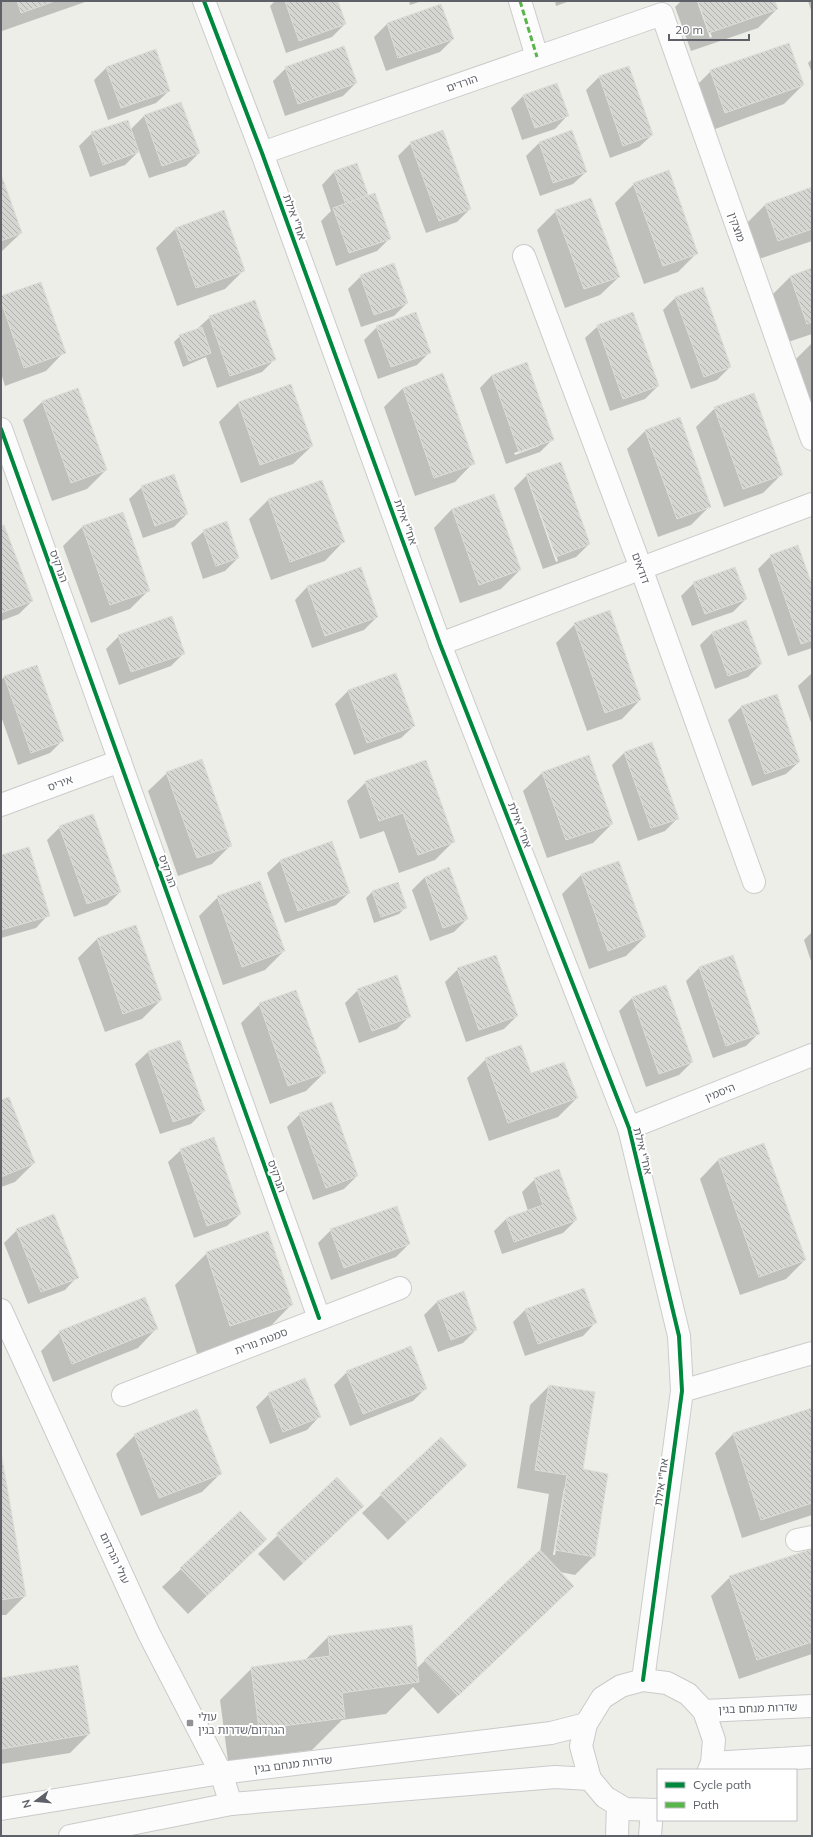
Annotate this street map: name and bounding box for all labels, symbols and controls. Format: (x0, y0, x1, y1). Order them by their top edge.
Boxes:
scale bar (669, 16, 749, 42)
text: 20 m (675, 22, 703, 37)
street label: הורדים (444, 71, 480, 95)
street label: אח"י אילת (280, 192, 310, 242)
street label: מוצקין (725, 210, 749, 244)
street label: אח"י אילת (391, 497, 421, 547)
street label: הנרקיס (47, 548, 71, 584)
street label: דודאים (629, 550, 653, 586)
street label: איריס (46, 772, 75, 794)
street label: אח"י אילת (505, 800, 535, 850)
street label: הנרקיס (156, 853, 180, 889)
street label: היסמין (703, 1080, 737, 1104)
street label: אח"י אילת (630, 1126, 656, 1176)
street label: הנרקיס (265, 1158, 289, 1194)
street label: סמטת נורית (233, 1325, 289, 1357)
street label: אח"י אילת (651, 1457, 671, 1507)
street label: עולי הגרדום (97, 1530, 133, 1586)
street label: שדרות מנחם בגין (718, 1700, 798, 1716)
place label: עולי הגרדום/שדרות בגין (198, 1710, 285, 1737)
marker: עולי הגרדום/שדרות בגין (185, 1718, 195, 1728)
street label: שדרות מנחם בגין (253, 1752, 333, 1776)
legend (657, 1769, 797, 1821)
text: Cycle path (693, 1777, 751, 1792)
north arrow (16, 1781, 56, 1821)
text: Path (693, 1797, 719, 1812)
text: N (19, 1798, 34, 1810)

